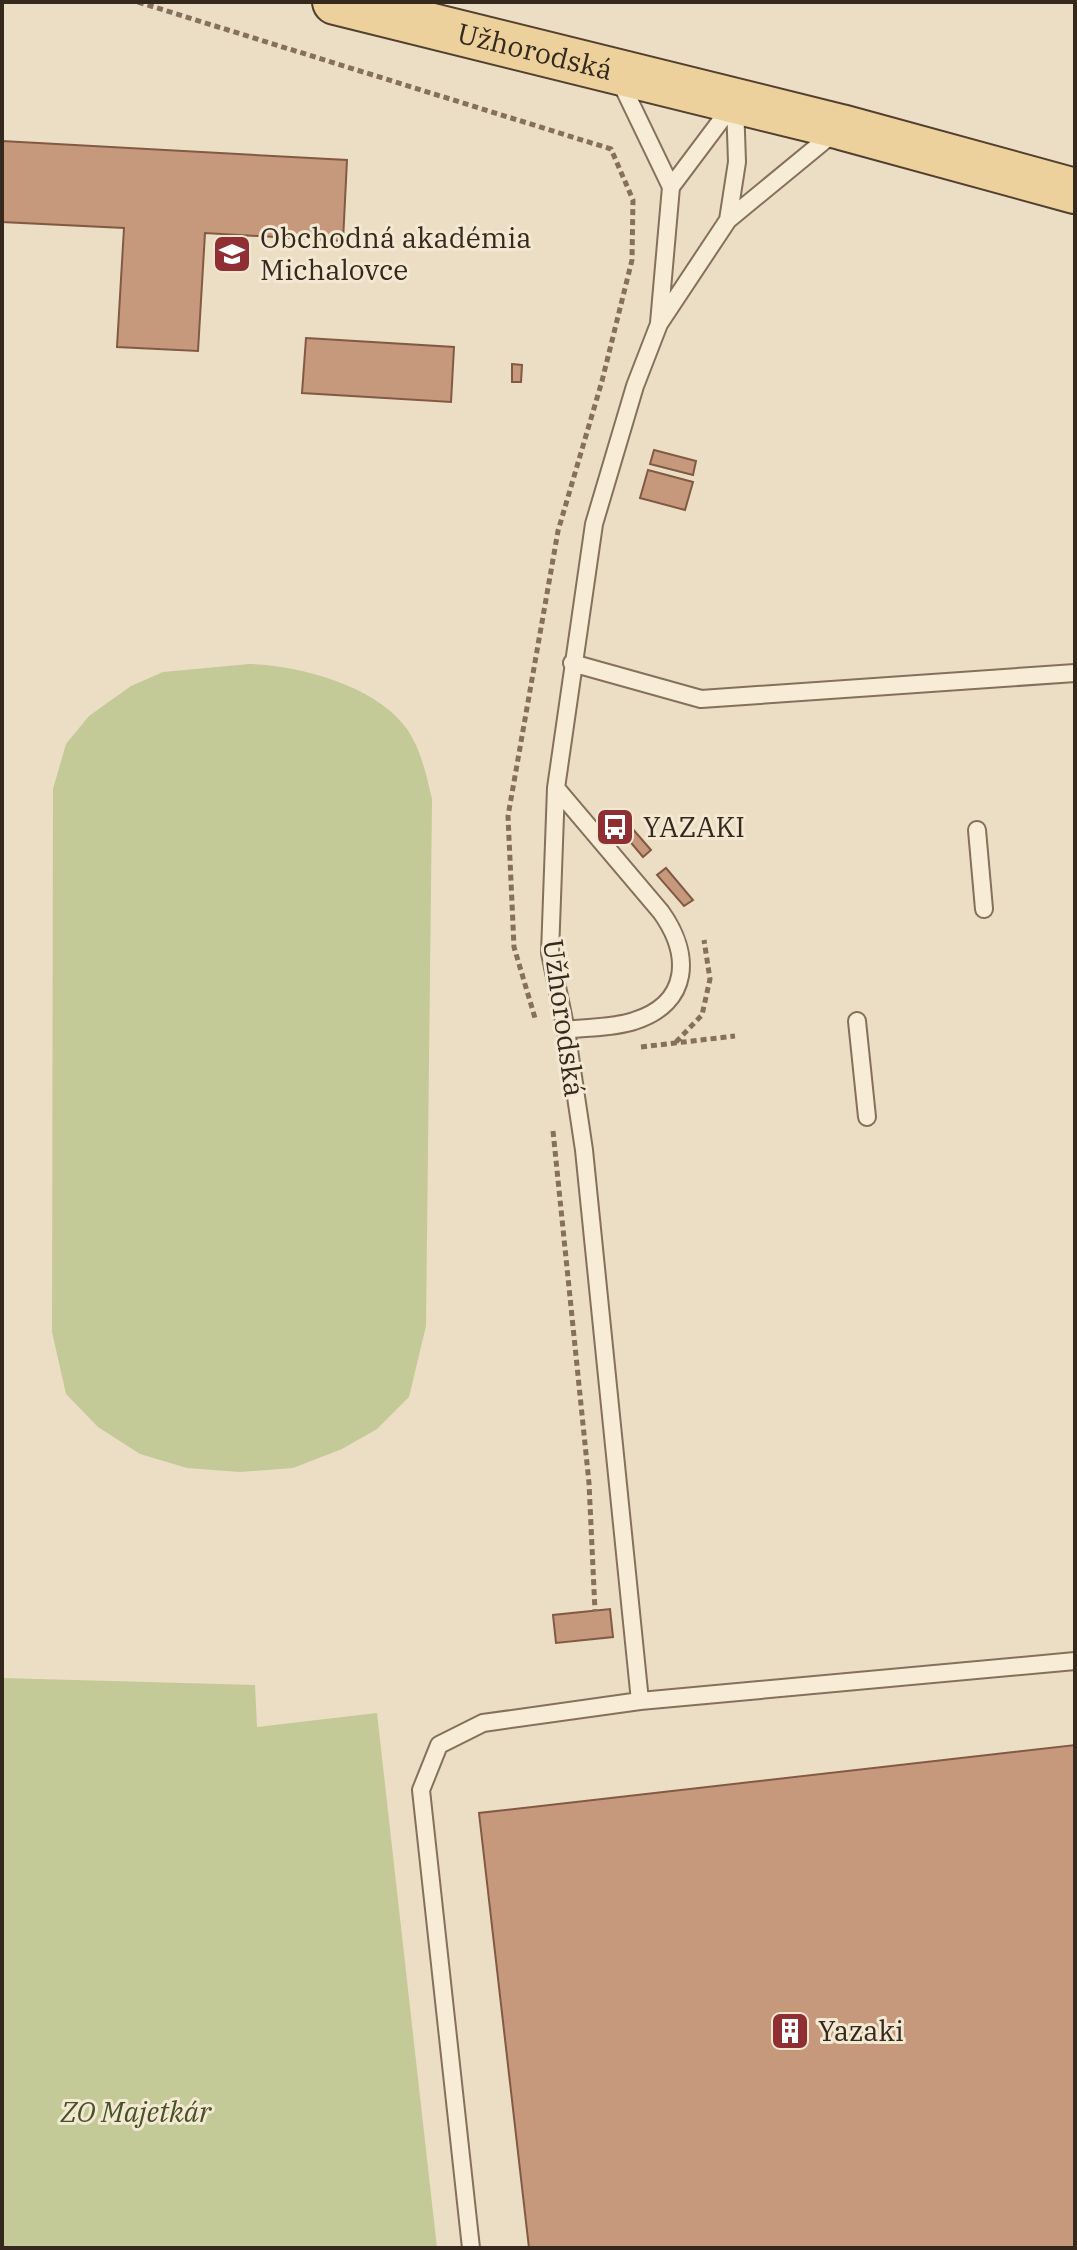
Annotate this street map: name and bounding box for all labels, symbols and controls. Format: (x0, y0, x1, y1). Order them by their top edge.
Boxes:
street label: Užhorodská (454, 14, 617, 88)
place label: Obchodná akadémia Michalovce (260, 219, 532, 288)
school or university icon: Obchodná akadémia Michalovce (211, 233, 253, 275)
bus stop icon: YAZAKI (594, 806, 636, 848)
place label: YAZAKI (643, 808, 745, 845)
street label: Užhorodská (535, 937, 594, 1099)
building icon: Yazaki (769, 2010, 811, 2052)
place label: Yazaki (818, 2012, 904, 2049)
park label: ZO Majetkár (60, 2093, 212, 2130)

